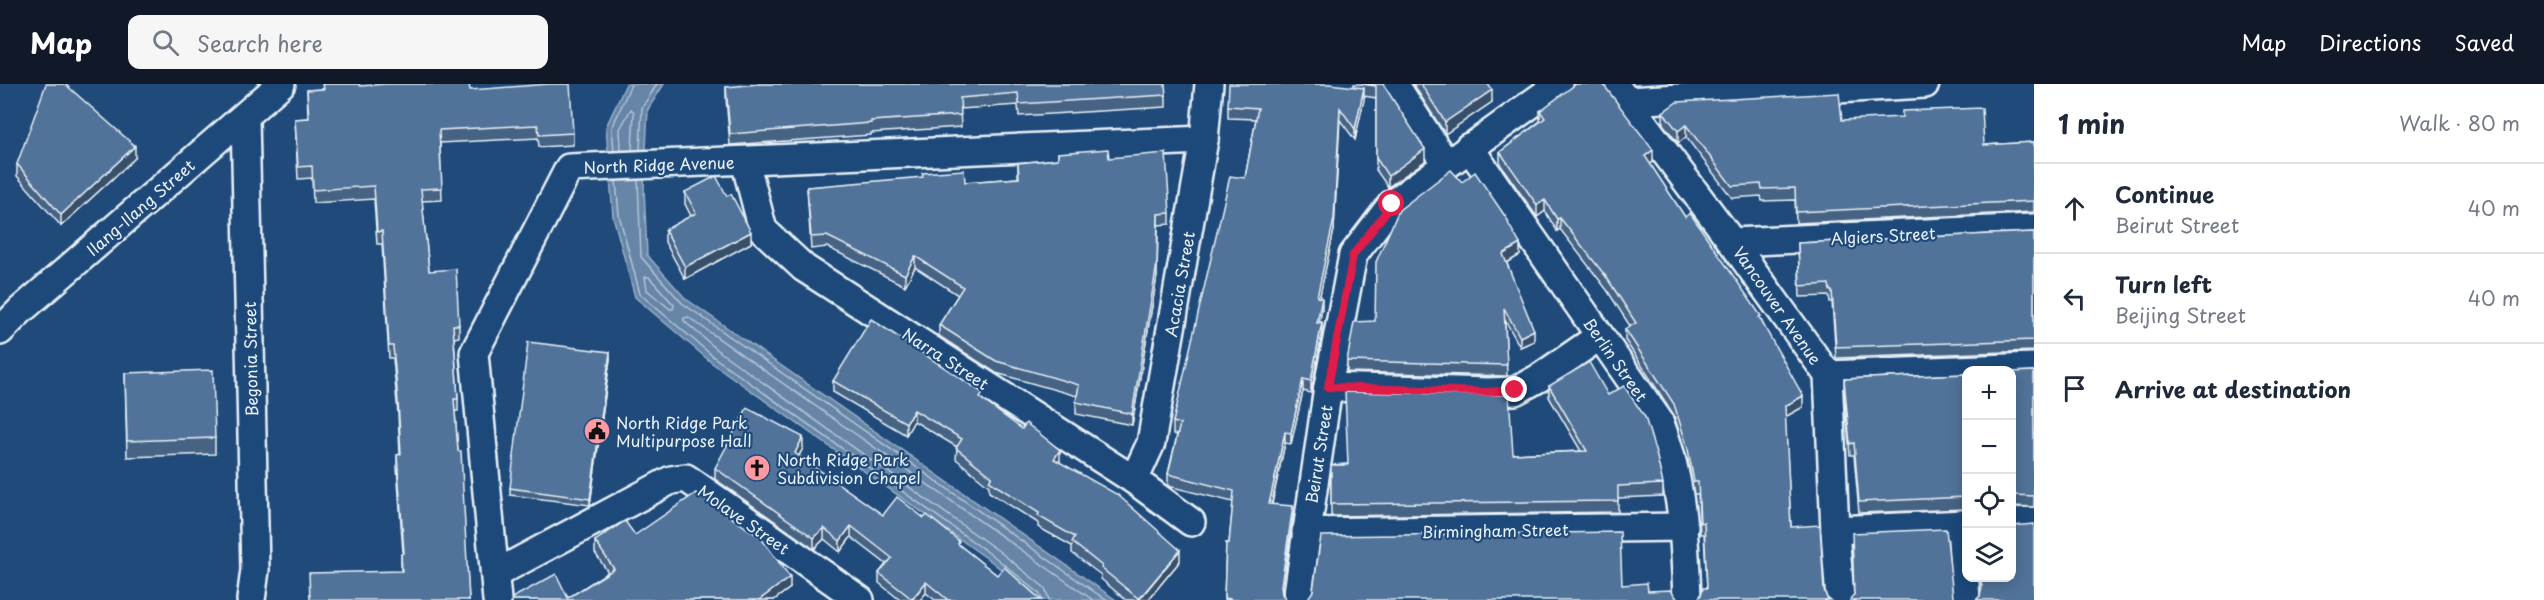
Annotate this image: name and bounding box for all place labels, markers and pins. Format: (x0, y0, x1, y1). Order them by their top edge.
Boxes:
place label: North Ridge Park Multipurpose Hall (616, 410, 752, 452)
public building icon: North Ridge Park Multipurpose Hall (582, 416, 612, 446)
place label: North Ridge Park Subdivision Chapel (777, 447, 921, 489)
church icon: North Ridge Park Subdivision Chapel (742, 453, 772, 483)

